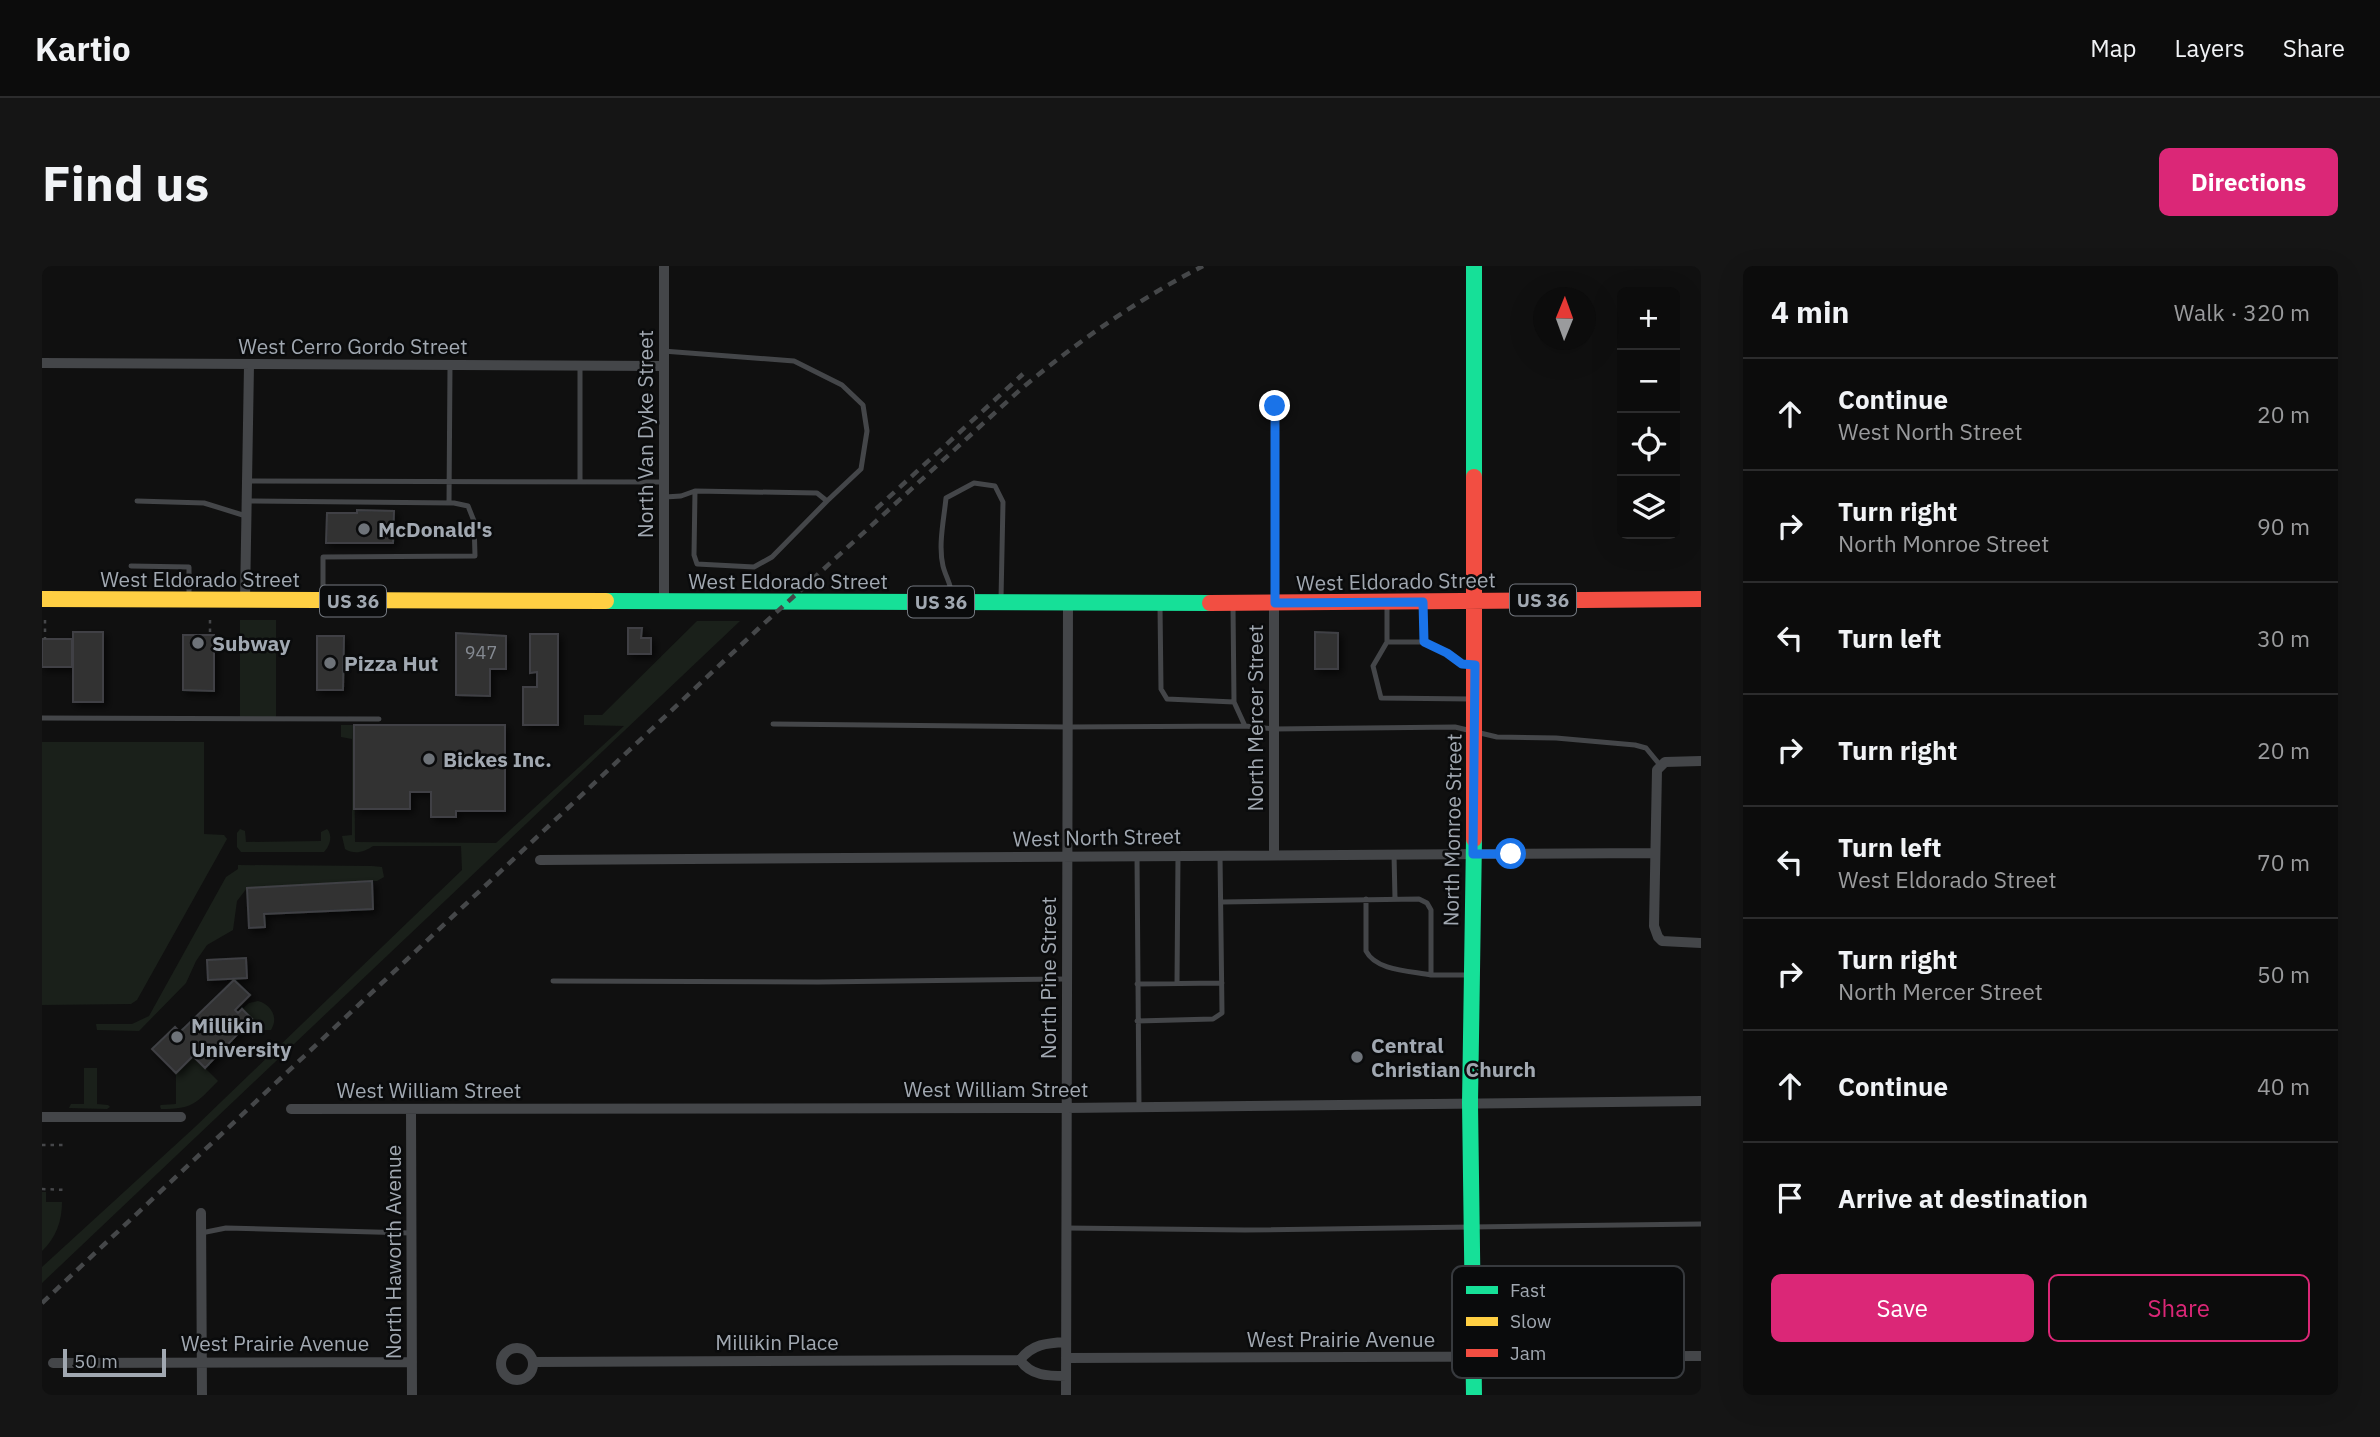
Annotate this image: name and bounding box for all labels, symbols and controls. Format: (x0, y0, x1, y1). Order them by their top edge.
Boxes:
text: Kartio (35, 27, 131, 70)
text: Map (2090, 32, 2137, 64)
text: Layers (2175, 32, 2245, 64)
text: Share (2283, 32, 2345, 64)
button: Directions (2159, 148, 2338, 216)
text: Find us (42, 151, 209, 214)
north arrow (1533, 287, 1596, 350)
map controls (1617, 287, 1680, 539)
button: + (1617, 287, 1680, 350)
text: 4 min (1771, 292, 1849, 331)
text: Walk · 320 m (2174, 297, 2310, 327)
street label: North Van Dyke Street (631, 330, 659, 538)
street label: West Cerro Gordo Street (238, 332, 468, 360)
button: − (1617, 350, 1680, 413)
text: Continue (1838, 382, 1948, 416)
route end (1259, 390, 1290, 421)
icon: ahead (1771, 395, 1809, 433)
text: 20 m (2257, 399, 2310, 429)
button: locate (1617, 413, 1680, 476)
text: West North Street (1838, 416, 2023, 446)
button: layers (1617, 476, 1680, 539)
text: Turn right (1838, 494, 1957, 528)
icon: right (1771, 507, 1809, 545)
text: 90 m (2257, 511, 2310, 541)
place label: McDonald's (378, 515, 492, 543)
marker: McDonald's (356, 521, 372, 537)
text: North Monroe Street (1838, 528, 2049, 558)
street label: West Eldorado Street (100, 565, 300, 593)
street label: West Eldorado Street (1296, 565, 1496, 597)
street label: West Eldorado Street (688, 567, 888, 595)
road number: US 36 (1510, 584, 1576, 616)
road number: US 36 (320, 586, 386, 616)
road number: US 36 (908, 586, 974, 618)
icon: left (1771, 619, 1809, 657)
text: Turn left (1838, 621, 1941, 655)
text: 30 m (2257, 623, 2310, 653)
street label: North Mercer Street (1241, 624, 1269, 812)
place label: Subway (212, 629, 291, 657)
marker: Subway (190, 635, 206, 651)
house number: 947 (465, 641, 497, 664)
place label: Pizza Hut (344, 649, 438, 677)
marker: Pizza Hut (322, 655, 338, 671)
icon: right (1771, 731, 1809, 769)
street label: North Monroe Street (1436, 733, 1468, 927)
text: Turn right (1838, 733, 1957, 767)
text: 20 m (2257, 735, 2310, 765)
place label: Bickes Inc. (443, 745, 552, 773)
marker: Bickes Inc. (421, 751, 437, 767)
street label: West North Street (1012, 822, 1182, 852)
text: Turn left (1838, 830, 1941, 864)
route start (1495, 838, 1526, 869)
icon: left (1771, 843, 1809, 881)
text: 70 m (2257, 847, 2310, 877)
text: West Eldorado Street (1838, 864, 2057, 894)
street label: North Pine Street (1034, 897, 1062, 1059)
text: Turn right (1838, 942, 1957, 976)
icon: right (1771, 955, 1809, 993)
text: 50 m (2257, 959, 2310, 989)
text: North Mercer Street (1838, 976, 2043, 1006)
place label: Millikin University (191, 1011, 292, 1063)
marker: Millikin University (169, 1029, 185, 1045)
place label: Central Christian Church (1371, 1031, 1536, 1083)
marker: Central Christian Church (1349, 1049, 1365, 1065)
icon: ahead (1771, 1067, 1809, 1105)
text: Continue (1838, 1069, 1948, 1103)
text: 40 m (2257, 1071, 2310, 1101)
street label: West William Street (904, 1075, 1088, 1103)
street label: West William Street (337, 1076, 521, 1104)
street label: North Haworth Avenue (379, 1145, 407, 1359)
icon: arrive (1771, 1179, 1809, 1217)
text: Arrive at destination (1838, 1181, 2088, 1215)
legend (1452, 1266, 1684, 1378)
button: Save (1771, 1274, 2034, 1342)
button: Share (2048, 1274, 2310, 1342)
text: Fast (1510, 1278, 1546, 1302)
text: Slow (1510, 1309, 1551, 1333)
street label: West Prairie Avenue (1247, 1325, 1435, 1353)
street label: Millikin Place (715, 1328, 839, 1356)
street label: West Prairie Avenue (181, 1329, 369, 1357)
text: Jam (1510, 1341, 1546, 1365)
scale bar (63, 1346, 166, 1378)
text: 50 m (74, 1349, 118, 1373)

